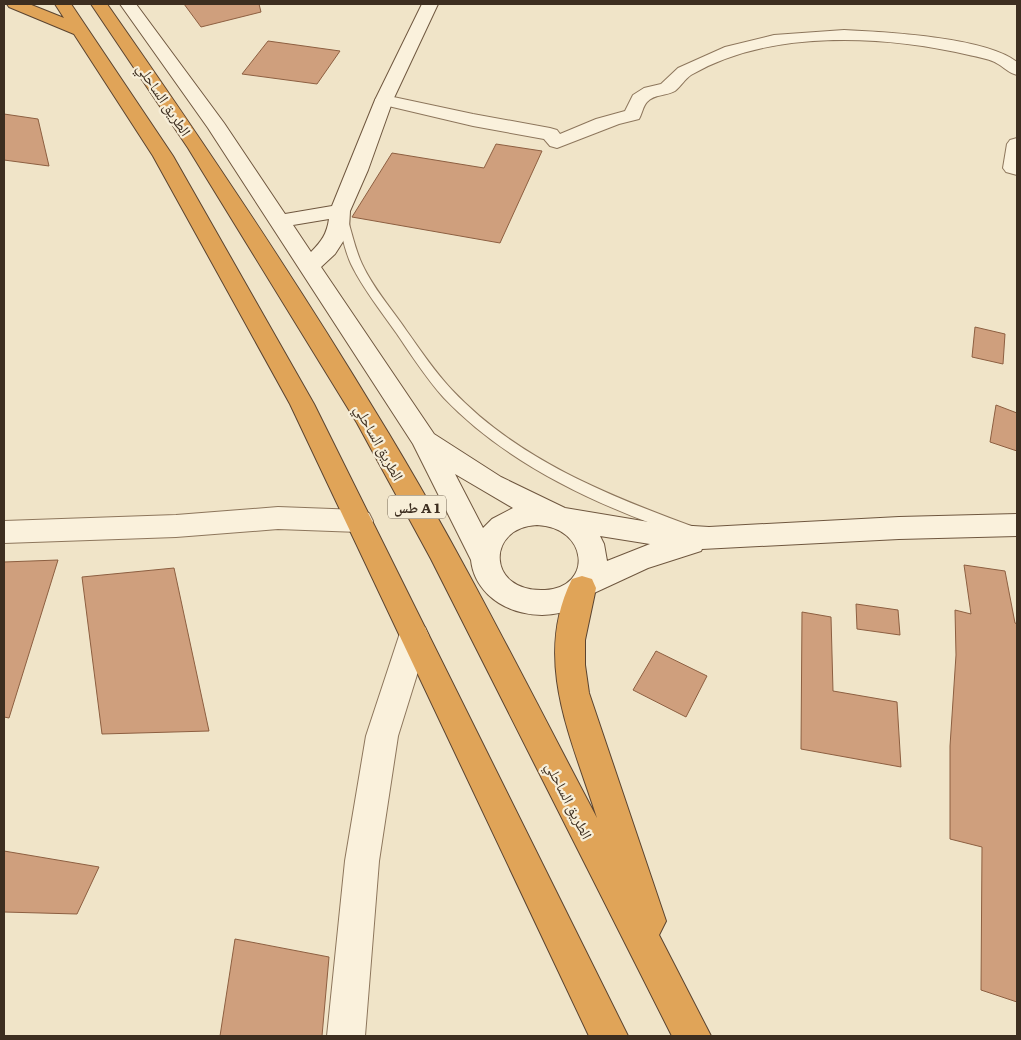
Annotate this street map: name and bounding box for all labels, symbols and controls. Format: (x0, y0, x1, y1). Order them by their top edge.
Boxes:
street label: الطريق الساحلي (130, 58, 198, 141)
street label: الطريق الساحلي (348, 400, 410, 485)
road number: طس A 1 (388, 496, 446, 518)
street label: الطريق الساحلي (539, 757, 599, 843)

